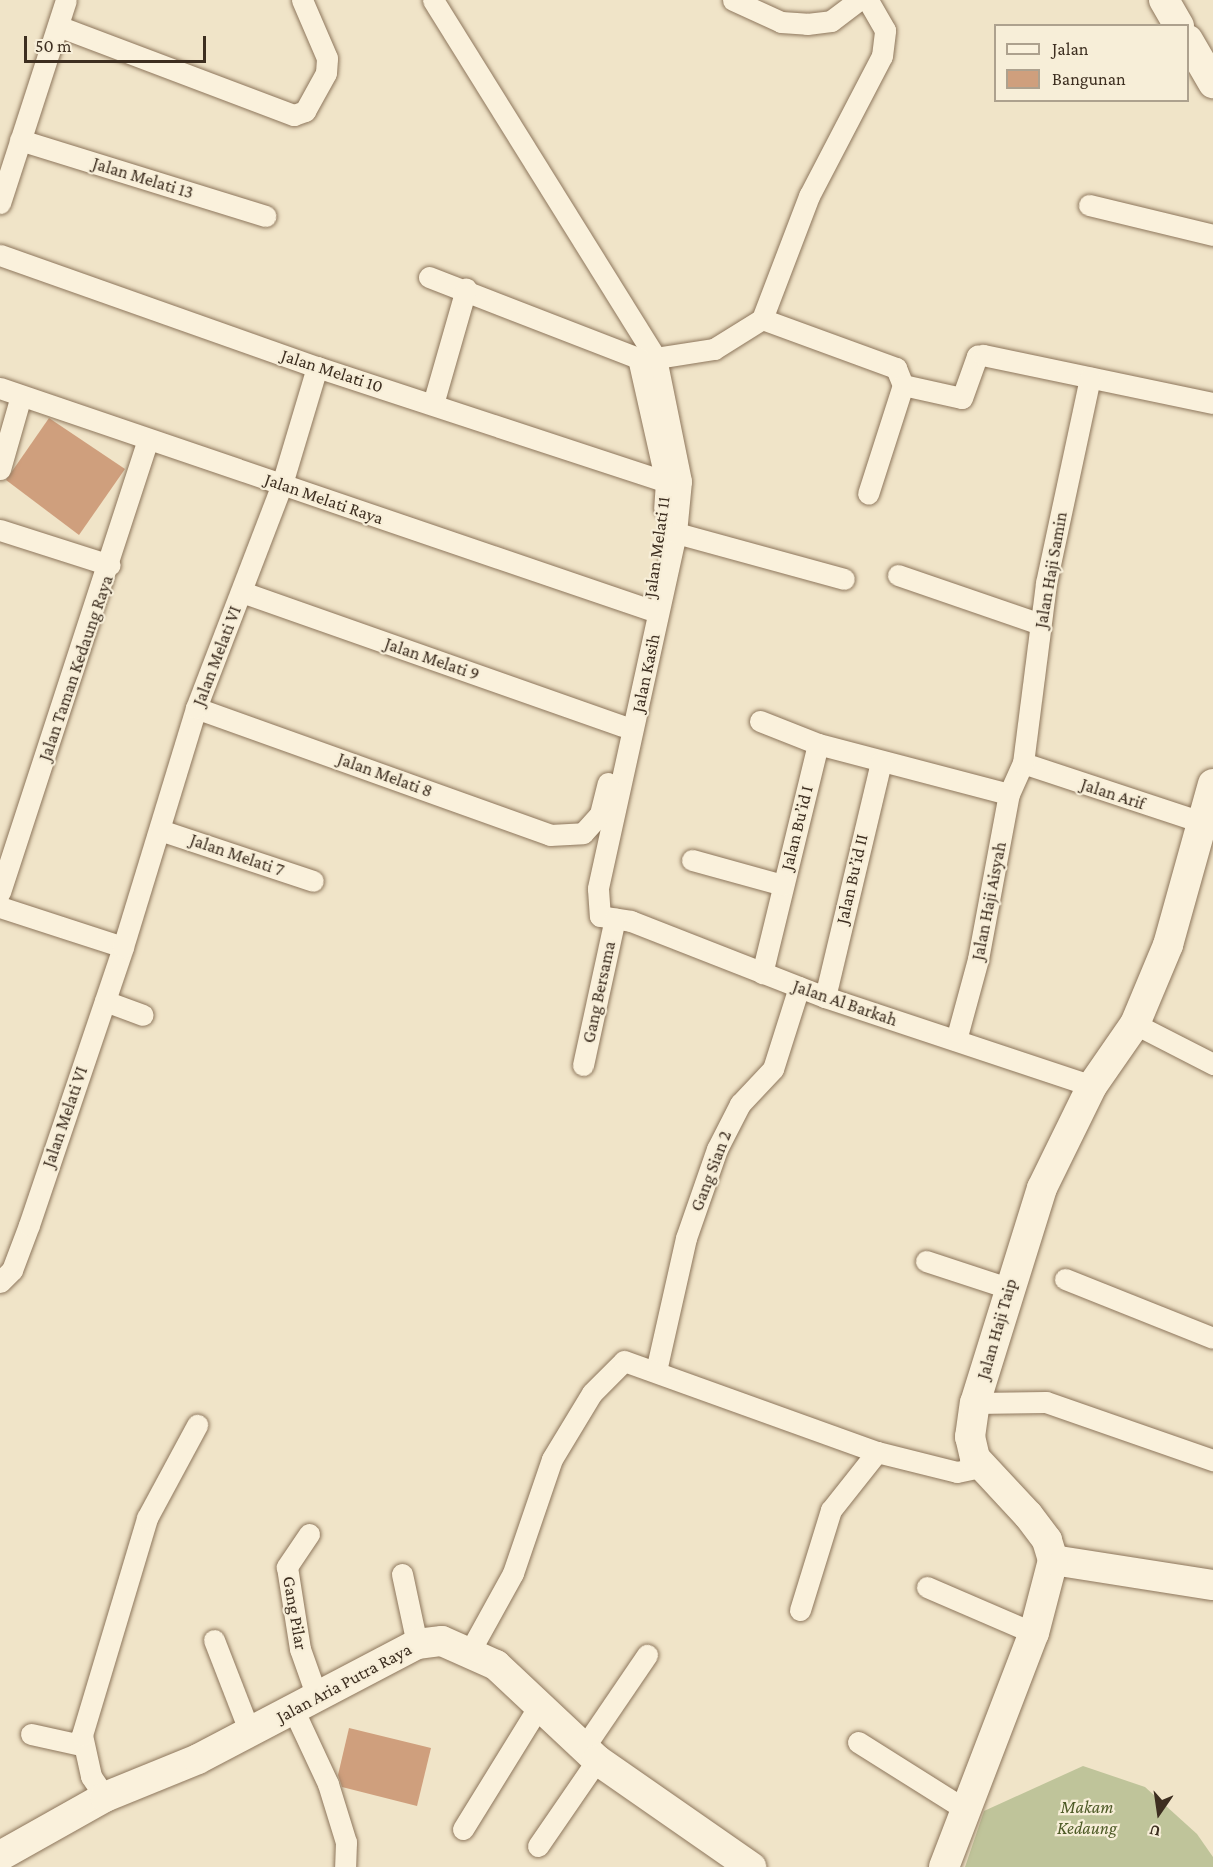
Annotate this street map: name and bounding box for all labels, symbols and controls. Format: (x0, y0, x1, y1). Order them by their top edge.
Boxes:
scale bar (27, 24, 208, 62)
legend (994, 24, 1189, 102)
text: 50 m (35, 36, 72, 56)
text: Jalan (1052, 39, 1088, 59)
text: Bangunan (1052, 69, 1126, 89)
street label: Jalan Melati 13 (90, 152, 196, 204)
street label: Jalan Melati 10 (278, 344, 386, 398)
street label: Jalan Melati Raya (262, 469, 386, 529)
street label: Jalan Melati 11 (639, 495, 675, 599)
street label: Jalan Haji Samin (1030, 510, 1072, 630)
street label: Jalan Taman Kedaung Raya (34, 572, 118, 764)
street label: Jalan Melati VI (188, 603, 246, 709)
street label: Jalan Kasih (627, 632, 665, 714)
street label: Jalan Melati 9 (382, 633, 482, 685)
street label: Jalan Melati 8 (335, 748, 435, 802)
street label: Jalan Arif (1078, 773, 1148, 815)
street label: Jalan Bu’id I (776, 784, 818, 872)
street label: Jalan Melati 7 (187, 829, 287, 881)
street label: Jalan Bu’id II (831, 832, 873, 926)
street label: Jalan Haji Aisyah (967, 840, 1011, 962)
street label: Gang Bersama (578, 939, 620, 1045)
street label: Jalan Al Barkah (790, 975, 900, 1031)
street label: Jalan Melati VI (38, 1064, 92, 1170)
street label: Gang Sian 2 (686, 1128, 736, 1214)
street label: Jalan Haji Taip (972, 1276, 1022, 1382)
street label: Gang Pilar (278, 1574, 312, 1652)
street label: Jalan Aria Putra Raya (273, 1638, 415, 1728)
north arrow (1129, 1783, 1189, 1843)
park label: Makam Kedaung (1057, 1797, 1117, 1840)
text: U (1148, 1822, 1162, 1841)

